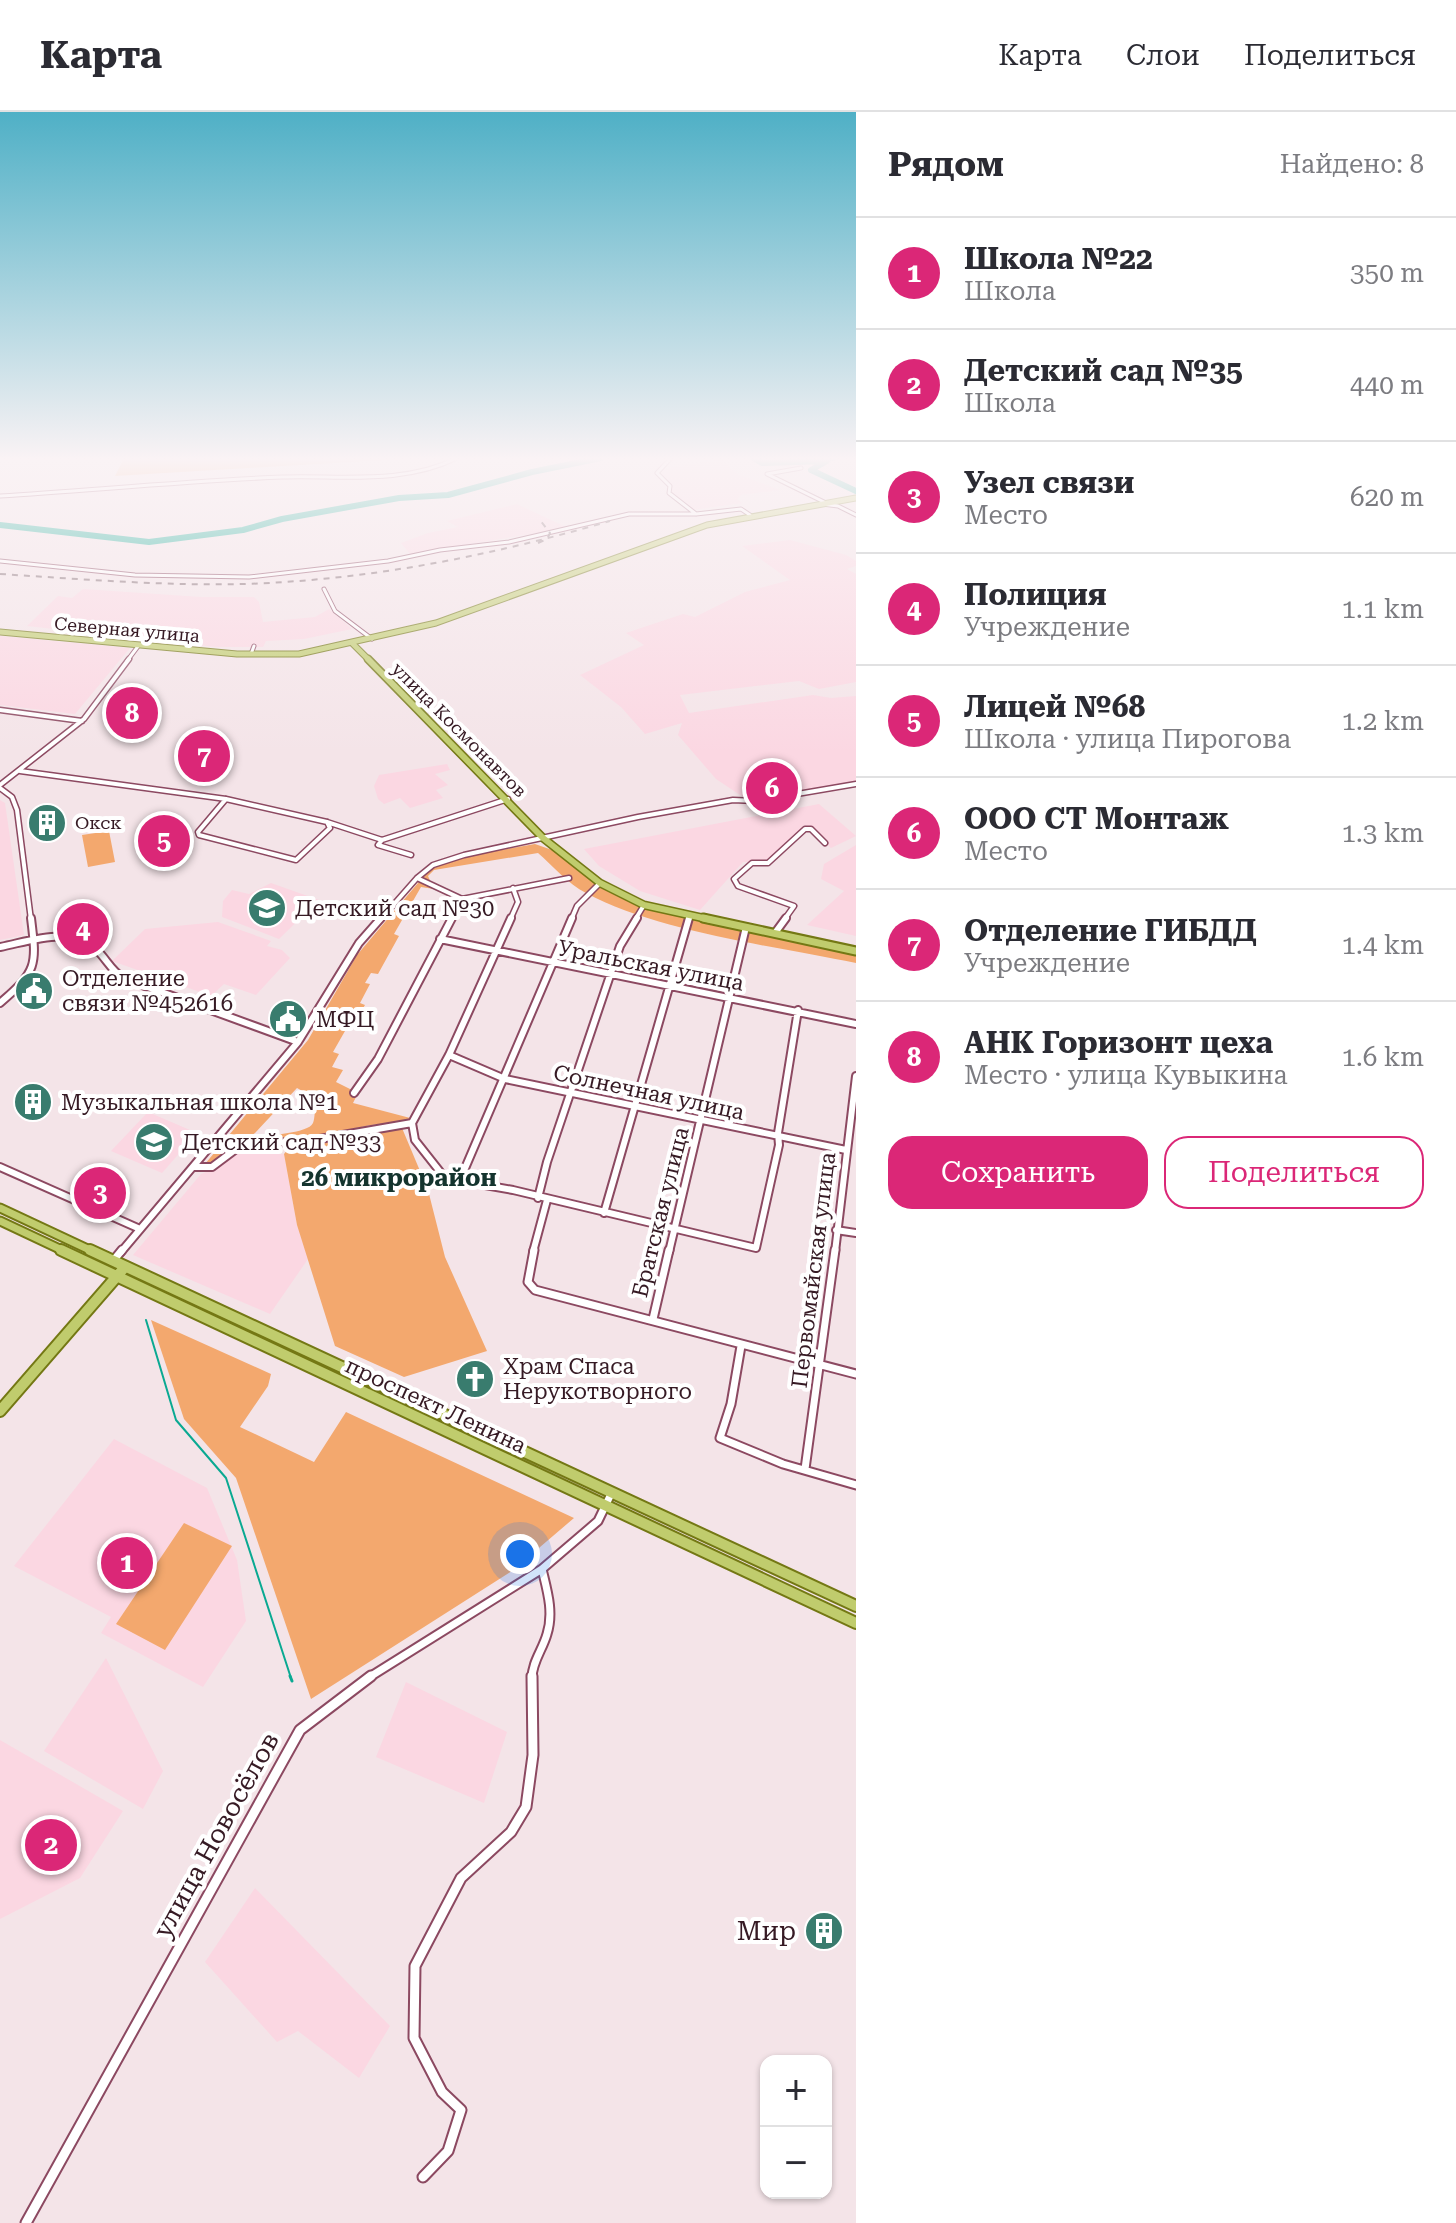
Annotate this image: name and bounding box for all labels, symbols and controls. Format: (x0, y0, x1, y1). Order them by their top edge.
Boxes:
text: Карта (40, 33, 162, 77)
text: Карта (998, 39, 1082, 72)
text: Слои (1126, 39, 1200, 72)
text: Поделиться (1244, 39, 1416, 72)
text: Рядом (888, 144, 1004, 184)
text: Найдено: 8 (1280, 149, 1424, 179)
text: Школа №22 (964, 241, 1153, 276)
text: 1 (907, 258, 921, 288)
text: 350 m (1350, 258, 1424, 288)
text: Школа (964, 276, 1056, 306)
text: Детский сад №35 (964, 353, 1243, 388)
text: 2 (907, 370, 921, 400)
text: 440 m (1350, 370, 1424, 400)
text: Школа (964, 388, 1056, 418)
text: Узел связи (964, 465, 1134, 500)
text: 3 (907, 482, 921, 512)
text: 620 m (1350, 482, 1424, 512)
text: Место (964, 500, 1048, 530)
text: Полиция (964, 577, 1107, 612)
text: 4 (907, 594, 921, 624)
text: 1.1 km (1341, 594, 1424, 624)
text: Учреждение (964, 612, 1130, 642)
street label: Северная улица (53, 613, 201, 646)
street label: улица Космонавтов (388, 658, 531, 801)
pin: 8 (106, 683, 158, 743)
text: Лицей №68 (964, 689, 1145, 724)
text: 5 (907, 706, 921, 736)
text: 1.2 km (1341, 706, 1424, 736)
text: Школа · улица Пирогова (964, 724, 1291, 754)
pin: 7 (178, 726, 230, 786)
pin: 6 (746, 758, 798, 818)
text: ООО СТ Монтаж (964, 801, 1229, 836)
building icon: Окск (26, 802, 68, 844)
pin: 5 (138, 811, 190, 871)
place label: Окск (75, 812, 122, 833)
text: 6 (907, 818, 921, 848)
text: 1.3 km (1341, 818, 1424, 848)
text: Место (964, 836, 1048, 866)
school or university icon: Детский сад №30 (246, 887, 288, 929)
place label: Детский сад №30 (295, 896, 494, 921)
pin: 4 (57, 899, 109, 959)
text: Отделение ГИБДД (964, 913, 1257, 948)
text: 7 (907, 930, 921, 960)
text: 1.4 km (1341, 930, 1424, 960)
street label: Уральская улица (556, 935, 746, 996)
text: Учреждение (964, 948, 1130, 978)
place label: Отделение связи №452616 (62, 966, 233, 1016)
public building icon: Отделение связи №452616 (13, 970, 55, 1012)
public building icon: МФЦ (267, 998, 309, 1040)
place label: МФЦ (316, 1007, 374, 1032)
text: АНК Горизонт цеха (964, 1025, 1273, 1060)
text: 8 (907, 1042, 921, 1072)
text: 1.6 km (1341, 1042, 1424, 1072)
street label: Солнечная улица (551, 1060, 747, 1125)
text: Место · улица Кувыкина (964, 1060, 1288, 1090)
building icon: Музыкальная школа №1 (12, 1081, 54, 1123)
place label: Музыкальная школа №1 (61, 1090, 338, 1115)
school or university icon: Детский сад №33 (133, 1121, 175, 1163)
street label: Братская улица (627, 1124, 694, 1300)
place label: Детский сад №33 (182, 1130, 381, 1155)
button: Сохранить (888, 1136, 1148, 1209)
button: Поделиться (1164, 1136, 1424, 1209)
street label: Первомайская улица (787, 1151, 840, 1389)
pin: 3 (74, 1163, 126, 1223)
district label: 26 микрорайон (301, 1164, 497, 1192)
street label: проспект Ленина (341, 1353, 530, 1458)
place label: Храм Спаса Нерукотворного (503, 1354, 692, 1404)
church icon: Храм Спаса Нерукотворного (454, 1358, 496, 1400)
pin: 1 (101, 1533, 153, 1593)
your location (500, 1534, 540, 1574)
street label: улица Новосёлов (147, 1727, 285, 1943)
pin: 2 (25, 1815, 77, 1875)
building icon: Мир (803, 1910, 845, 1952)
place label: Мир (737, 1916, 796, 1946)
map controls (760, 2055, 832, 2199)
button: + (760, 2055, 832, 2127)
button: − (760, 2127, 832, 2199)

